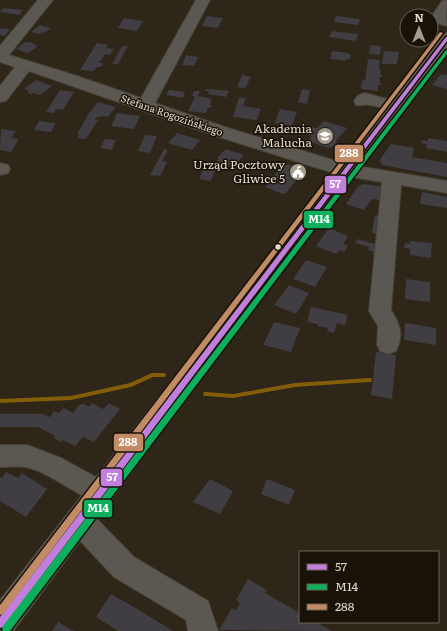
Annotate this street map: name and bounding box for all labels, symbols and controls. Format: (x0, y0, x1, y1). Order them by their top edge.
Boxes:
north arrow (399, 8, 439, 48)
text: N (414, 9, 424, 25)
street label: Stefana Rogozińskiego (119, 90, 225, 139)
place label: Akademia Malucha (254, 119, 313, 151)
school or university icon: Akademia Malucha (315, 126, 335, 146)
line badge: 288 (334, 144, 364, 163)
text: 288 (340, 144, 359, 160)
place label: Urząd Pocztowy Gliwice 5 (193, 155, 285, 187)
public building icon: Urząd Pocztowy Gliwice 5 (288, 162, 308, 182)
line badge: 57 (324, 175, 347, 194)
text: 57 (329, 175, 341, 191)
line badge: M14 (303, 210, 334, 229)
text: M14 (308, 210, 330, 226)
unlabelled marker (273, 242, 283, 252)
line badge: 288 (113, 433, 144, 452)
text: 288 (119, 433, 138, 449)
line badge: 57 (100, 468, 123, 487)
text: 57 (106, 468, 118, 484)
line badge: M14 (83, 499, 113, 518)
text: M14 (87, 499, 109, 515)
legend (299, 551, 439, 623)
text: 57 (335, 557, 347, 575)
text: M14 (335, 577, 358, 595)
text: 288 (335, 597, 355, 615)

